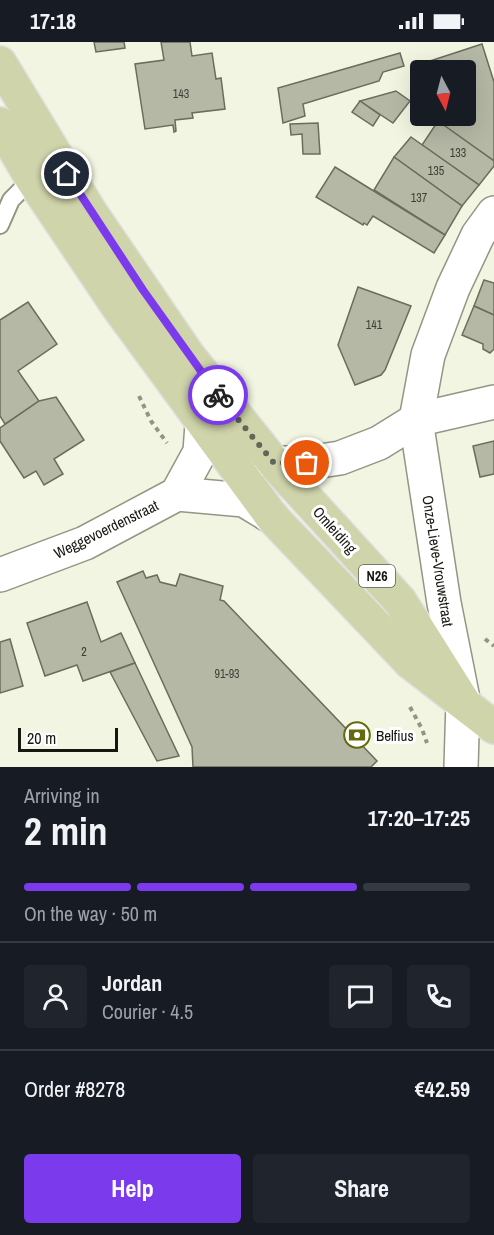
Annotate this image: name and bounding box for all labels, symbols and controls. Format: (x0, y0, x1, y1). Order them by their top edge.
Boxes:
text: 17:18 (30, 6, 76, 36)
north arrow (410, 60, 476, 126)
map controls (410, 60, 476, 126)
house number: 143 (173, 86, 189, 102)
house number: 133 (450, 145, 466, 161)
pin (41, 148, 92, 199)
icon: home (50, 157, 83, 190)
house number: 135 (428, 163, 445, 179)
house number: 137 (411, 190, 428, 206)
house number: 141 (366, 317, 383, 333)
courier (188, 365, 248, 425)
icon: bike (202, 379, 235, 412)
pin (281, 437, 332, 488)
icon: bag (290, 446, 323, 479)
street label: Weggevoerdenstraat (50, 494, 162, 563)
street label: Onze-Lieve-Vrouwstraat (417, 494, 459, 629)
street label: Omleiding (308, 502, 362, 558)
road number: N26 (359, 565, 395, 587)
house number: 2 (81, 644, 87, 660)
house number: 91-93 (214, 666, 240, 682)
bank icon: Belfius (342, 720, 372, 750)
scale bar (18, 725, 118, 752)
place label: Belfius (376, 725, 414, 746)
text: 20 m (27, 727, 56, 749)
text: Arriving in (24, 782, 100, 809)
text: 17:20–17:25 (368, 803, 470, 833)
text: 2 min (24, 805, 108, 857)
text: On the way · 50 m (24, 900, 157, 927)
button: person (24, 965, 87, 1028)
button: chat (329, 965, 392, 1028)
button: phone (407, 965, 470, 1028)
text: Jordan (102, 968, 162, 998)
text: Courier · 4.5 (102, 998, 193, 1025)
text: Order #8278 (24, 1074, 125, 1104)
text: €42.59 (415, 1074, 470, 1104)
button: Help (24, 1154, 241, 1223)
button: Share (253, 1154, 470, 1223)

